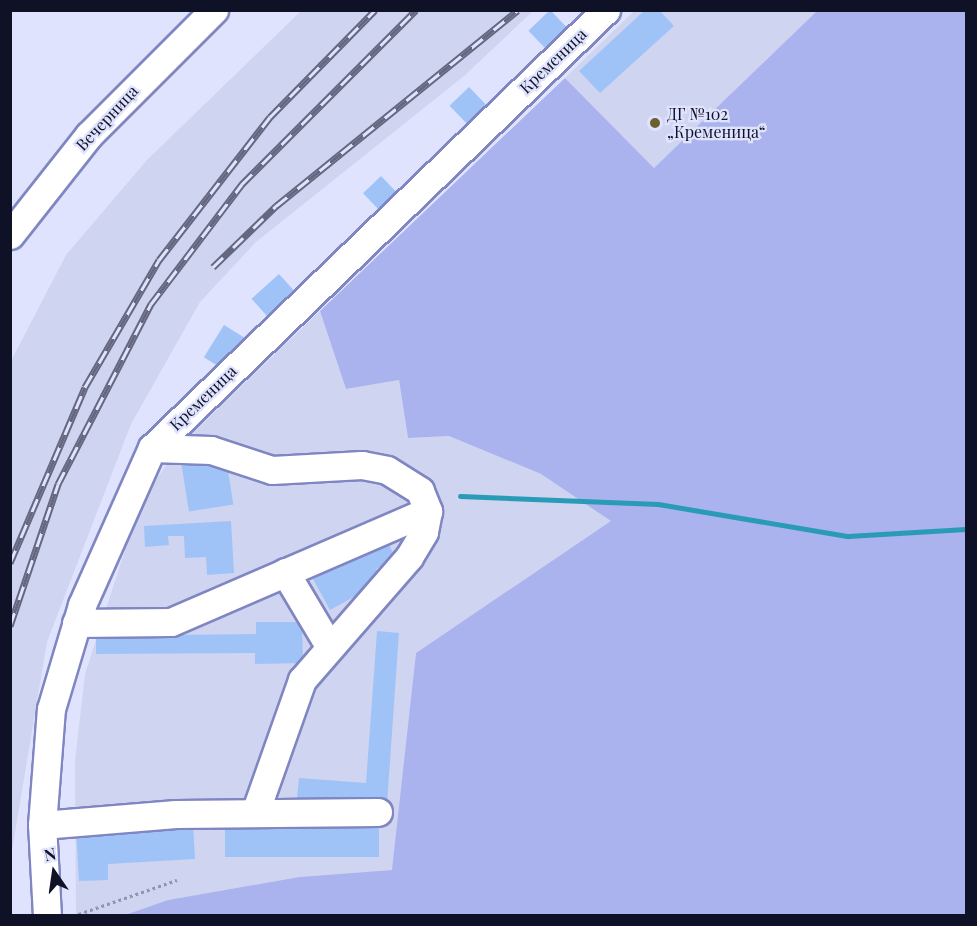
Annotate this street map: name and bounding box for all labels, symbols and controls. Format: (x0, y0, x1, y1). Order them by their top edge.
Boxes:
street label: Кременица (516, 25, 590, 97)
street label: Вечерница (72, 81, 142, 155)
place label: ДГ №102 „Кременица“ (667, 104, 765, 142)
marker: ДГ №102 „Кременица“ (648, 116, 662, 130)
street label: Кременица (166, 362, 240, 434)
north arrow (24, 842, 84, 902)
text: N (42, 842, 58, 866)

